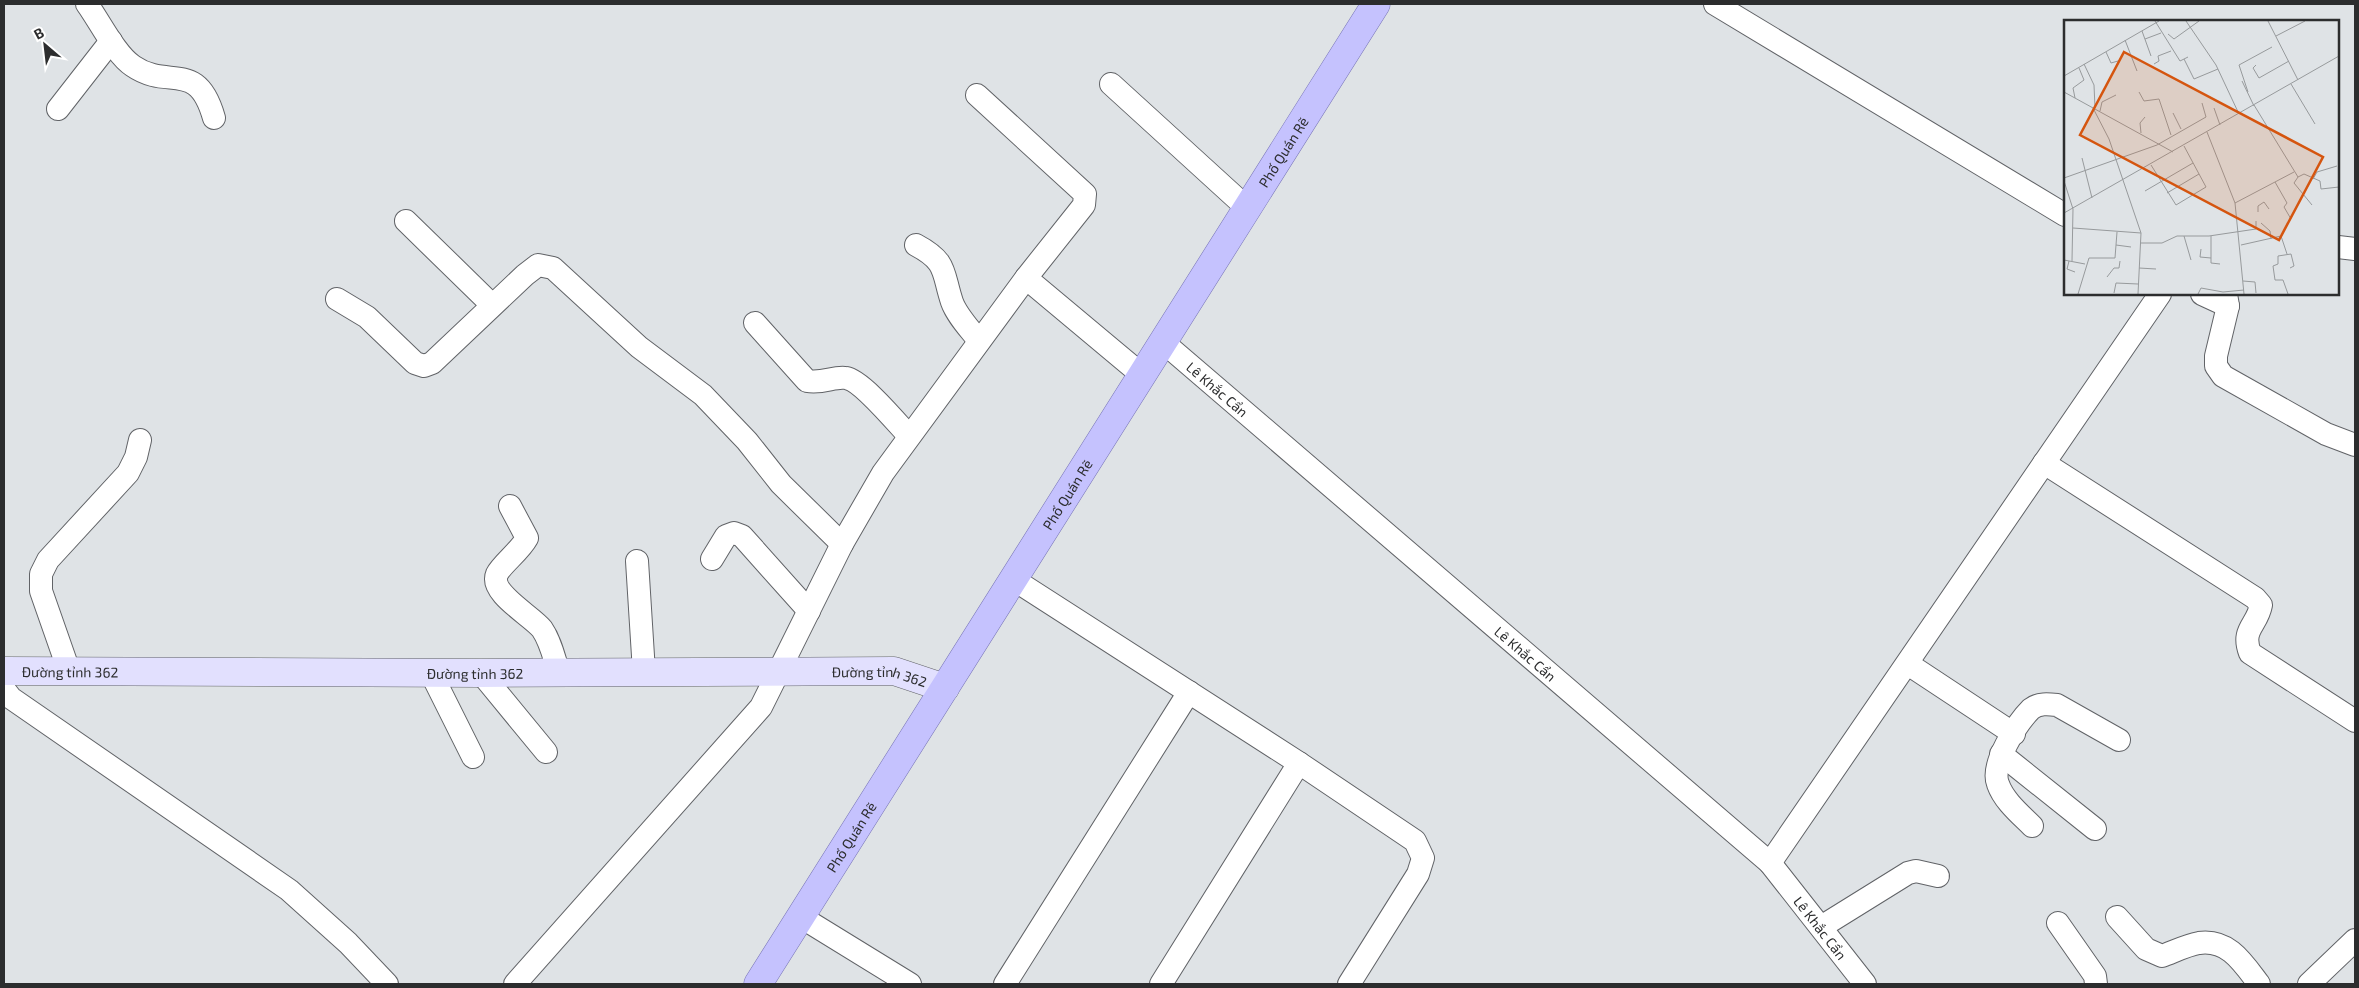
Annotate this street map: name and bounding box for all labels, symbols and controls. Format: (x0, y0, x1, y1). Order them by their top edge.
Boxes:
north arrow (20, 20, 70, 70)
inset map (2064, 20, 2339, 295)
text: B (31, 23, 47, 43)
street label: Phố Quán Rẽ (1254, 113, 1311, 190)
street label: Lê Khắc Cẩn (1183, 358, 1252, 420)
street label: Phố Quán Rẽ (1038, 456, 1095, 533)
street label: Lê Khắc Cẩn (1491, 622, 1560, 684)
street label: Đường tỉnh 362 (22, 663, 118, 680)
street label: Đường tỉnh 362 (832, 663, 929, 690)
street label: Đường tỉnh 362 (427, 664, 523, 682)
street label: Phố Quán Rẽ (822, 798, 879, 875)
street label: Lê Khắc Cẩn (1791, 893, 1851, 963)

